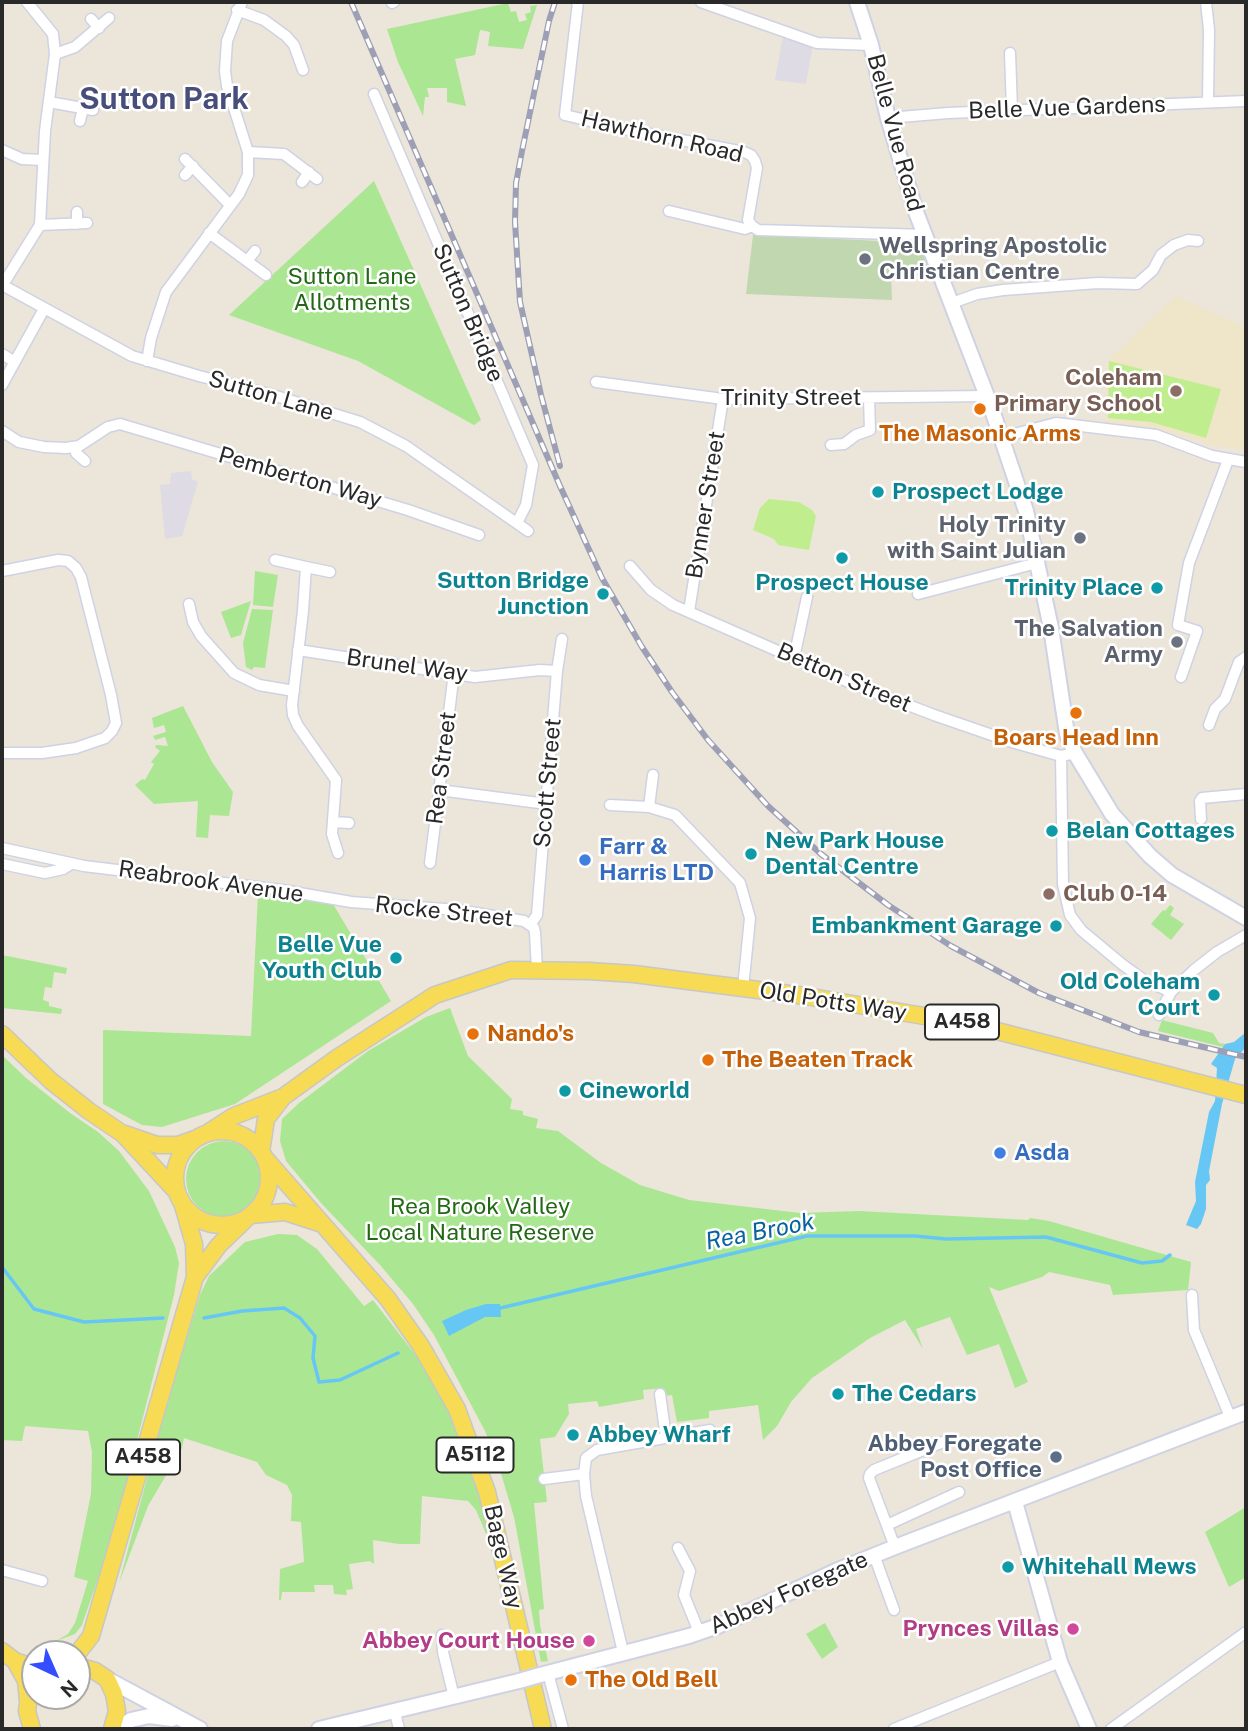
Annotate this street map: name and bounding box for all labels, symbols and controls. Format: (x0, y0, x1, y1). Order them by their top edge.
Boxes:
street label: Belle Vue Road (861, 51, 929, 215)
district label: Sutton Park (79, 82, 249, 118)
street label: Belle Vue Gardens (968, 91, 1166, 125)
street label: Hawthorn Road (578, 105, 746, 169)
place label: Wellspring Apostolic Christian Centre (879, 232, 1107, 286)
street label: Sutton Bridge (426, 240, 510, 386)
marker: Wellspring Apostolic Christian Centre (857, 251, 873, 267)
park label: Sutton Lane Allotments (288, 263, 416, 317)
place label: Coleham Primary School (994, 364, 1162, 418)
street label: Sutton Lane (205, 365, 337, 427)
marker: Coleham Primary School (1168, 383, 1184, 399)
street label: Trinity Street (721, 384, 861, 412)
marker: The Masonic Arms (972, 401, 988, 417)
place label: The Masonic Arms (879, 420, 1081, 448)
street label: Bynner Street (681, 429, 731, 581)
street label: Pemberton Way (215, 441, 385, 515)
place label: Prospect Lodge (892, 478, 1064, 506)
marker: Prospect Lodge (870, 484, 886, 500)
place label: Holy Trinity with Saint Julian (887, 511, 1066, 565)
marker: Holy Trinity with Saint Julian (1072, 530, 1088, 546)
marker: Prospect House (834, 550, 850, 566)
place label: Sutton Bridge Junction (437, 567, 589, 621)
place label: Prospect House (755, 569, 929, 597)
place label: Trinity Place (1005, 574, 1143, 602)
marker: Trinity Place (1149, 580, 1165, 596)
marker: Sutton Bridge Junction (595, 586, 611, 602)
place label: The Salvation Army (1014, 615, 1163, 669)
marker: The Salvation Army (1169, 634, 1185, 650)
street label: Betton Street (773, 637, 915, 719)
street label: Brunel Way (345, 644, 469, 688)
marker: Boars Head Inn (1068, 705, 1084, 721)
street label: Rea Street (421, 710, 463, 826)
street label: Scott Street (529, 717, 567, 849)
place label: Boars Head Inn (993, 724, 1159, 752)
place label: Belan Cottages (1066, 817, 1235, 845)
marker: Belan Cottages (1044, 823, 1060, 839)
place label: New Park House Dental Centre (765, 827, 944, 881)
place label: Farr & Harris LTD (599, 833, 714, 887)
marker: New Park House Dental Centre (743, 846, 759, 862)
marker: Farr & Harris LTD (577, 852, 593, 868)
street label: Reabrook Avenue (117, 855, 305, 909)
place label: Club 0-14 (1063, 880, 1167, 908)
marker: Club 0-14 (1041, 886, 1057, 902)
street label: Rocke Street (374, 891, 514, 933)
place label: Embankment Garage (811, 912, 1042, 940)
marker: Embankment Garage (1048, 918, 1064, 934)
place label: Belle Vue Youth Club (262, 931, 382, 985)
marker: Belle Vue Youth Club (388, 950, 404, 966)
place label: Old Coleham Court (1060, 968, 1200, 1022)
street label: Old Potts Way (757, 977, 909, 1027)
marker: Old Coleham Court (1206, 987, 1222, 1003)
road number: A458 (925, 1004, 999, 1040)
place label: Nando's (487, 1020, 574, 1048)
marker: Nando's (465, 1026, 481, 1042)
place label: The Beaten Track (722, 1046, 913, 1074)
marker: The Beaten Track (700, 1052, 716, 1068)
place label: Cineworld (579, 1077, 690, 1105)
marker: Cineworld (557, 1083, 573, 1099)
place label: Asda (1014, 1139, 1070, 1167)
marker: Asda (992, 1145, 1008, 1161)
park label: Rea Brook Valley Local Nature Reserve (365, 1193, 595, 1247)
water label: Rea Brook (703, 1207, 817, 1257)
place label: The Cedars (852, 1380, 977, 1408)
marker: The Cedars (830, 1386, 846, 1402)
place label: Abbey Wharf (587, 1421, 731, 1449)
marker: Abbey Wharf (565, 1427, 581, 1443)
place label: Abbey Foregate Post Office (868, 1430, 1042, 1484)
road number: A5112 (436, 1438, 514, 1472)
road number: A458 (106, 1440, 180, 1474)
marker: Abbey Foregate Post Office (1048, 1449, 1064, 1465)
street label: Bage Way (478, 1502, 528, 1612)
street label: Abbey Foregate (706, 1546, 872, 1640)
place label: Whitehall Mews (1022, 1553, 1197, 1581)
marker: Whitehall Mews (1000, 1559, 1016, 1575)
place label: Prynces Villas (902, 1615, 1059, 1643)
marker: Prynces Villas (1065, 1621, 1081, 1637)
place label: Abbey Court House (362, 1627, 575, 1655)
marker: Abbey Court House (581, 1633, 597, 1649)
north arrow (21, 1640, 91, 1710)
place label: The Old Bell (585, 1666, 718, 1694)
marker: The Old Bell (563, 1672, 579, 1688)
text: N (56, 1676, 82, 1702)

